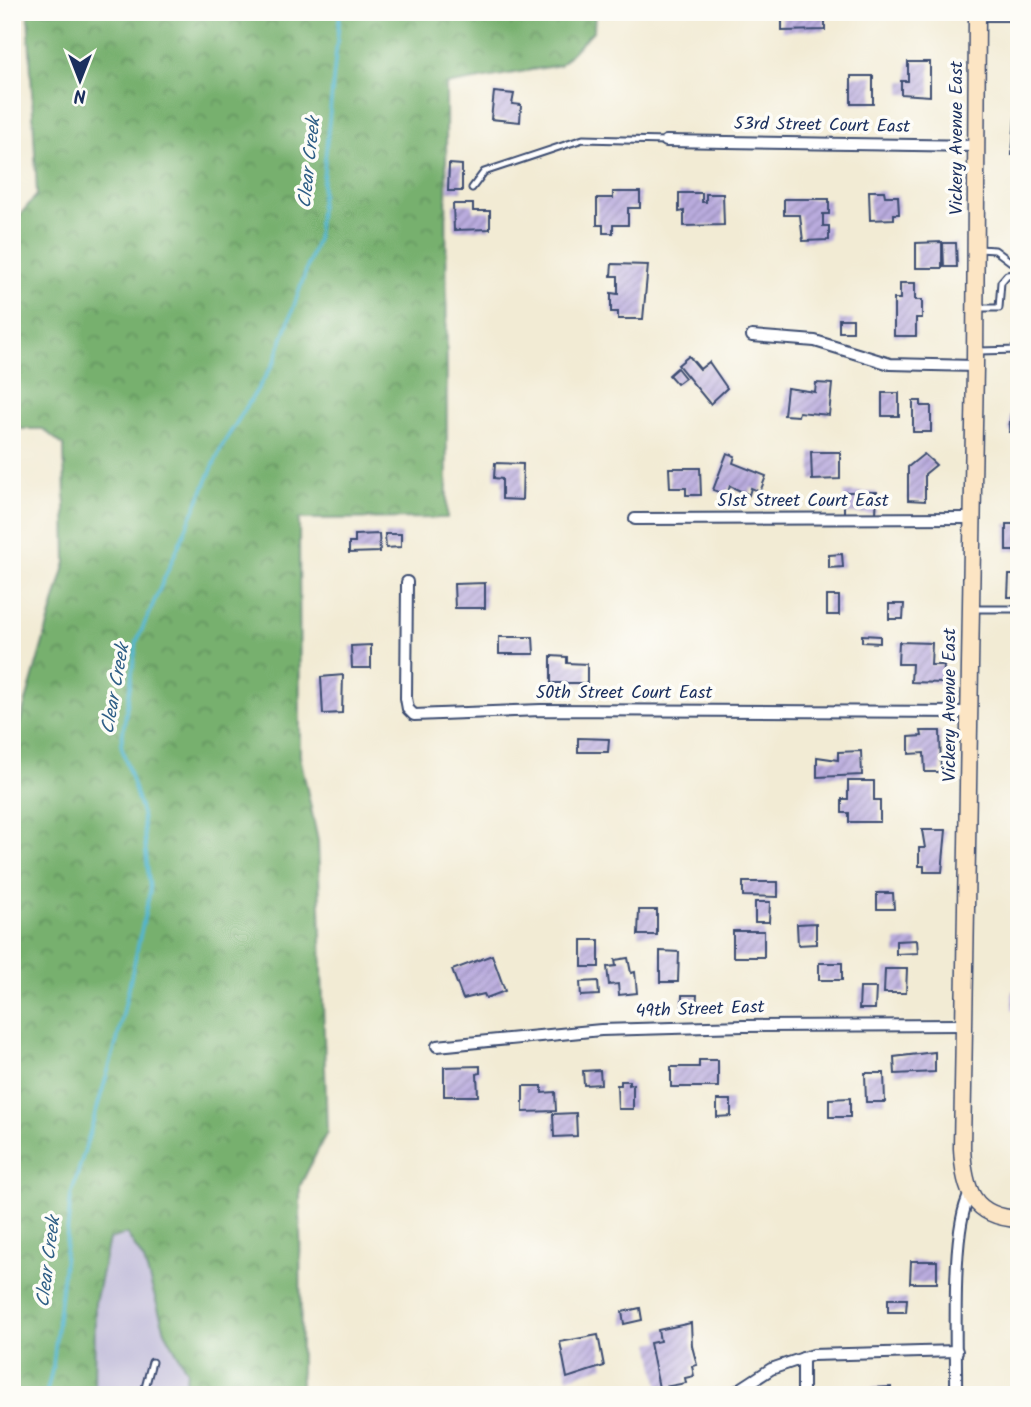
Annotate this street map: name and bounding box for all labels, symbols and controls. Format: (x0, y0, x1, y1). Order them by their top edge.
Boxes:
north arrow (46, 46, 116, 116)
street label: Vickery Avenue East (943, 60, 972, 215)
text: N (74, 80, 86, 110)
street label: 53rd Street Court East (734, 110, 911, 142)
water label: Clear Creek (290, 113, 330, 210)
street label: 51st Street Court East (717, 487, 890, 516)
street label: Vickery Avenue East (936, 627, 965, 782)
water label: Clear Creek (93, 639, 139, 736)
street label: 50th Street Court East (536, 679, 713, 708)
street label: 49th Street East (635, 993, 766, 1027)
water label: Clear Creek (29, 1212, 70, 1309)

